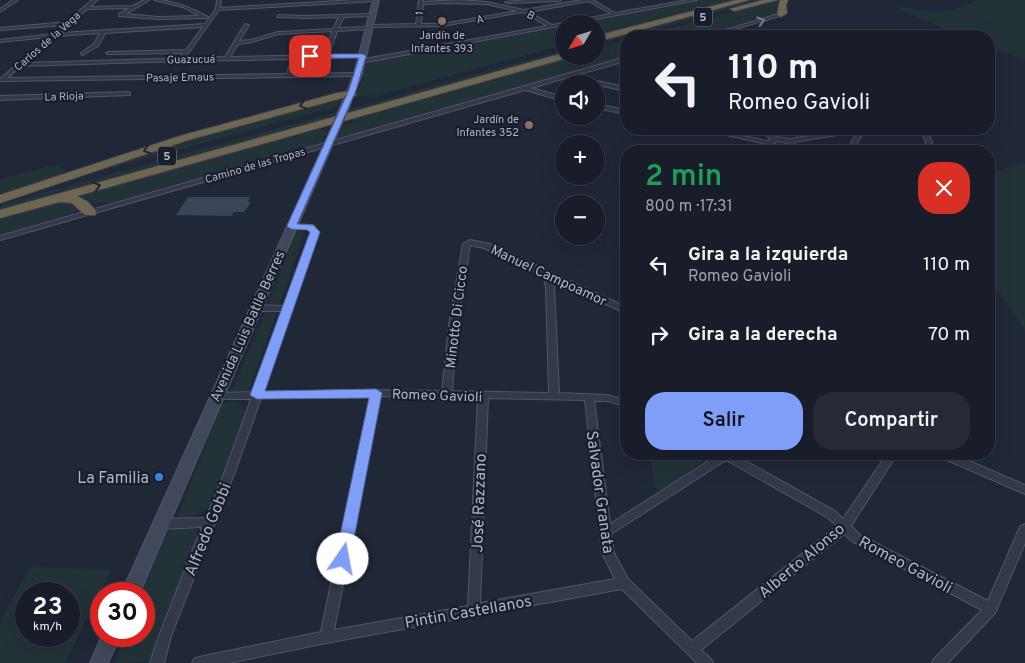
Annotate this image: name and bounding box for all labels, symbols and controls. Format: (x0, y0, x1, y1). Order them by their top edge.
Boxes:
street label: B (524, 8, 537, 24)
road number: 5 (694, 8, 712, 26)
street label: Carlos de la Vega (11, 9, 84, 75)
street label: 1 (413, 10, 427, 16)
street label: A (475, 12, 485, 28)
marker: Jardín de Infantes 393 (436, 15, 448, 27)
north arrow (555, 15, 605, 65)
map controls (555, 15, 605, 245)
one-way arrow (756, 16, 765, 27)
place label: Jardín de Infantes 393 (411, 29, 473, 56)
pin (289, 35, 331, 77)
icon: arrive (296, 42, 324, 70)
text: 110 m (728, 47, 818, 91)
icon: left (645, 50, 710, 115)
street label: Guazucuá (167, 53, 216, 67)
street label: Pasaje Emaus (146, 70, 214, 86)
button: sound (555, 75, 605, 125)
street label: La Rioja (44, 89, 84, 105)
text: Romeo Gavioli (728, 90, 870, 117)
one-way arrow (299, 99, 308, 110)
place label: Jardín de Infantes 352 (456, 113, 519, 140)
marker: Jardín de Infantes 352 (523, 119, 535, 131)
button: + (555, 135, 605, 185)
one-way arrow (143, 144, 152, 154)
street label: Camino de las Tropas (203, 145, 307, 187)
road number: 5 (158, 146, 176, 166)
text: 2 min (645, 159, 722, 196)
button: close (918, 162, 970, 214)
one-way arrow (93, 181, 101, 191)
button: − (555, 195, 605, 245)
text: 800 m · 17:31 (645, 197, 733, 217)
street label: Manuel Campoamor (488, 242, 610, 311)
text: Gira a la izquierda (688, 243, 848, 267)
street label: Avenida Luis Batlle Berres (207, 248, 289, 405)
icon: left (645, 251, 673, 279)
text: 110 m (923, 253, 970, 277)
street label: Minotto Di Cicco (443, 265, 472, 369)
text: Romeo Gavioli (688, 267, 791, 287)
icon: right (645, 321, 673, 349)
text: Gira a la derecha (688, 323, 838, 347)
text: 70 m (928, 323, 970, 347)
street label: Romeo Gavioli (391, 386, 482, 407)
button: Salir (645, 392, 803, 450)
button: Compartir (813, 392, 970, 450)
street label: Salvador Granata (581, 430, 618, 555)
street label: José Razzano (468, 453, 492, 553)
place label: La Familia (77, 469, 149, 489)
marker: La Familia (153, 471, 165, 483)
street label: Alfredo Gobbi (181, 480, 237, 579)
street label: Alberto Alonso (755, 520, 850, 603)
position arrow (316, 532, 368, 584)
street label: Romeo Gavioli (855, 533, 955, 599)
speed limit sign: 30 (90, 582, 155, 647)
text: 23 (32, 592, 63, 624)
street label: Pintin Castellanos (403, 592, 533, 634)
text: km/h (33, 619, 62, 635)

